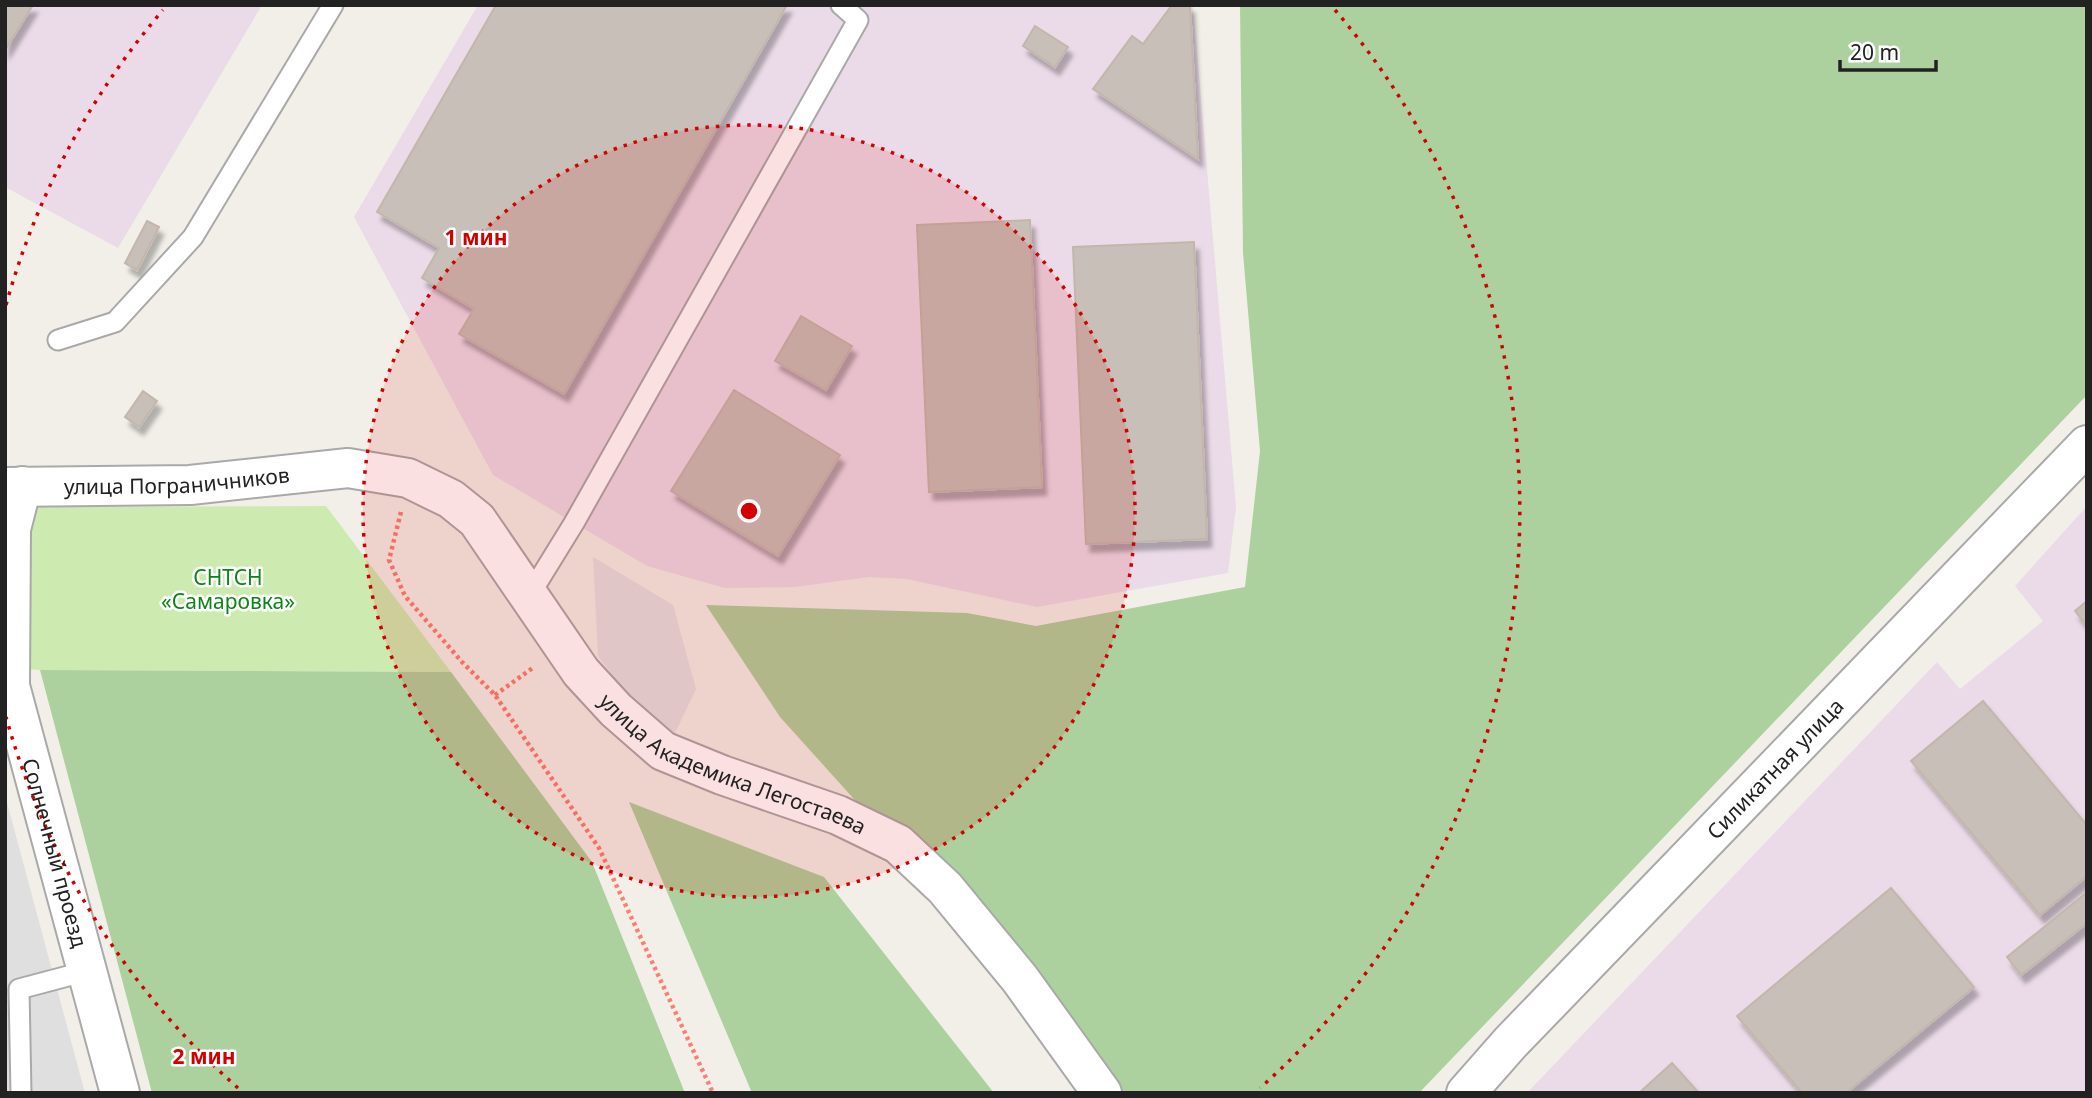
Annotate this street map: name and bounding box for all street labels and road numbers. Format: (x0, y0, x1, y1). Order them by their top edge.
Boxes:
street label: улица Пограничников (64, 460, 291, 500)
street label: улица Академика Легостаева (593, 687, 871, 841)
street label: Силикатная улица (1700, 692, 1849, 845)
street label: Солнечный проезд (16, 755, 94, 951)

